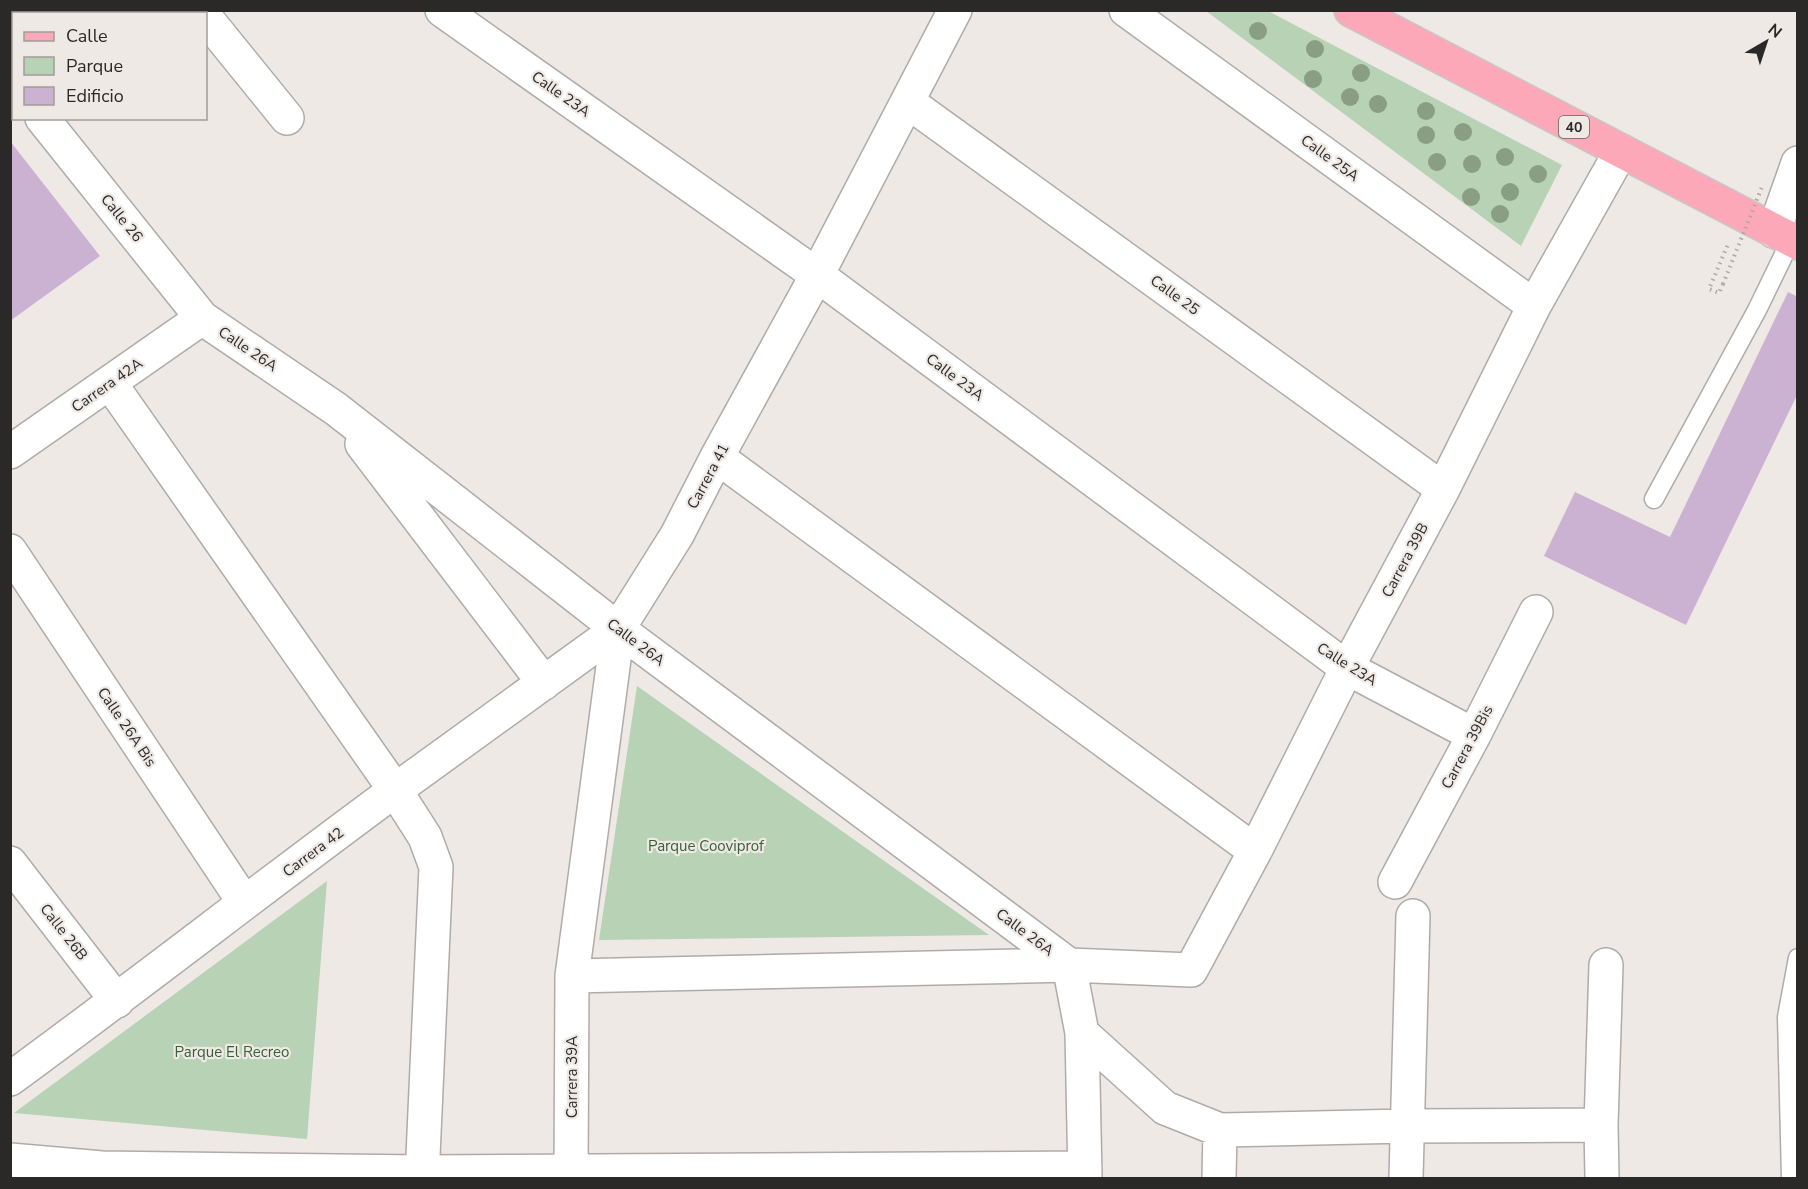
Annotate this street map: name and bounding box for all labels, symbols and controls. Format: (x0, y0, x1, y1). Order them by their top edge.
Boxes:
legend (12, 12, 207, 120)
north arrow (1736, 12, 1796, 72)
text: N (1763, 19, 1786, 43)
text: Calle (66, 24, 108, 48)
text: Parque (66, 54, 123, 78)
street label: Calle 23A (528, 66, 594, 122)
text: Edificio (66, 84, 124, 108)
road number: 40 (1559, 116, 1589, 138)
street label: Calle 25A (1297, 130, 1363, 186)
street label: Calle 26 (96, 190, 148, 246)
street label: Calle 25 (1146, 270, 1204, 320)
street label: Calle 26A (214, 322, 282, 376)
street label: Calle 23A (922, 349, 988, 405)
street label: Carrera 42A (67, 353, 147, 417)
street label: Carrera 41 (682, 440, 734, 512)
street label: Carrera 39B (1377, 519, 1433, 601)
street label: Calle 26A (603, 614, 669, 670)
street label: Calle 23A (1313, 638, 1381, 690)
street label: Calle 26A Bis (93, 683, 161, 771)
street label: Carrera 39Bis (1436, 702, 1498, 792)
street label: Carrera 42 (278, 822, 348, 882)
park label: Parque Cooviprof (648, 836, 765, 856)
street label: Calle 26B (36, 900, 92, 964)
street label: Calle 26A (992, 904, 1058, 960)
street label: Carrera 39A (562, 1036, 582, 1118)
park label: Parque El Recreo (175, 1042, 289, 1062)

